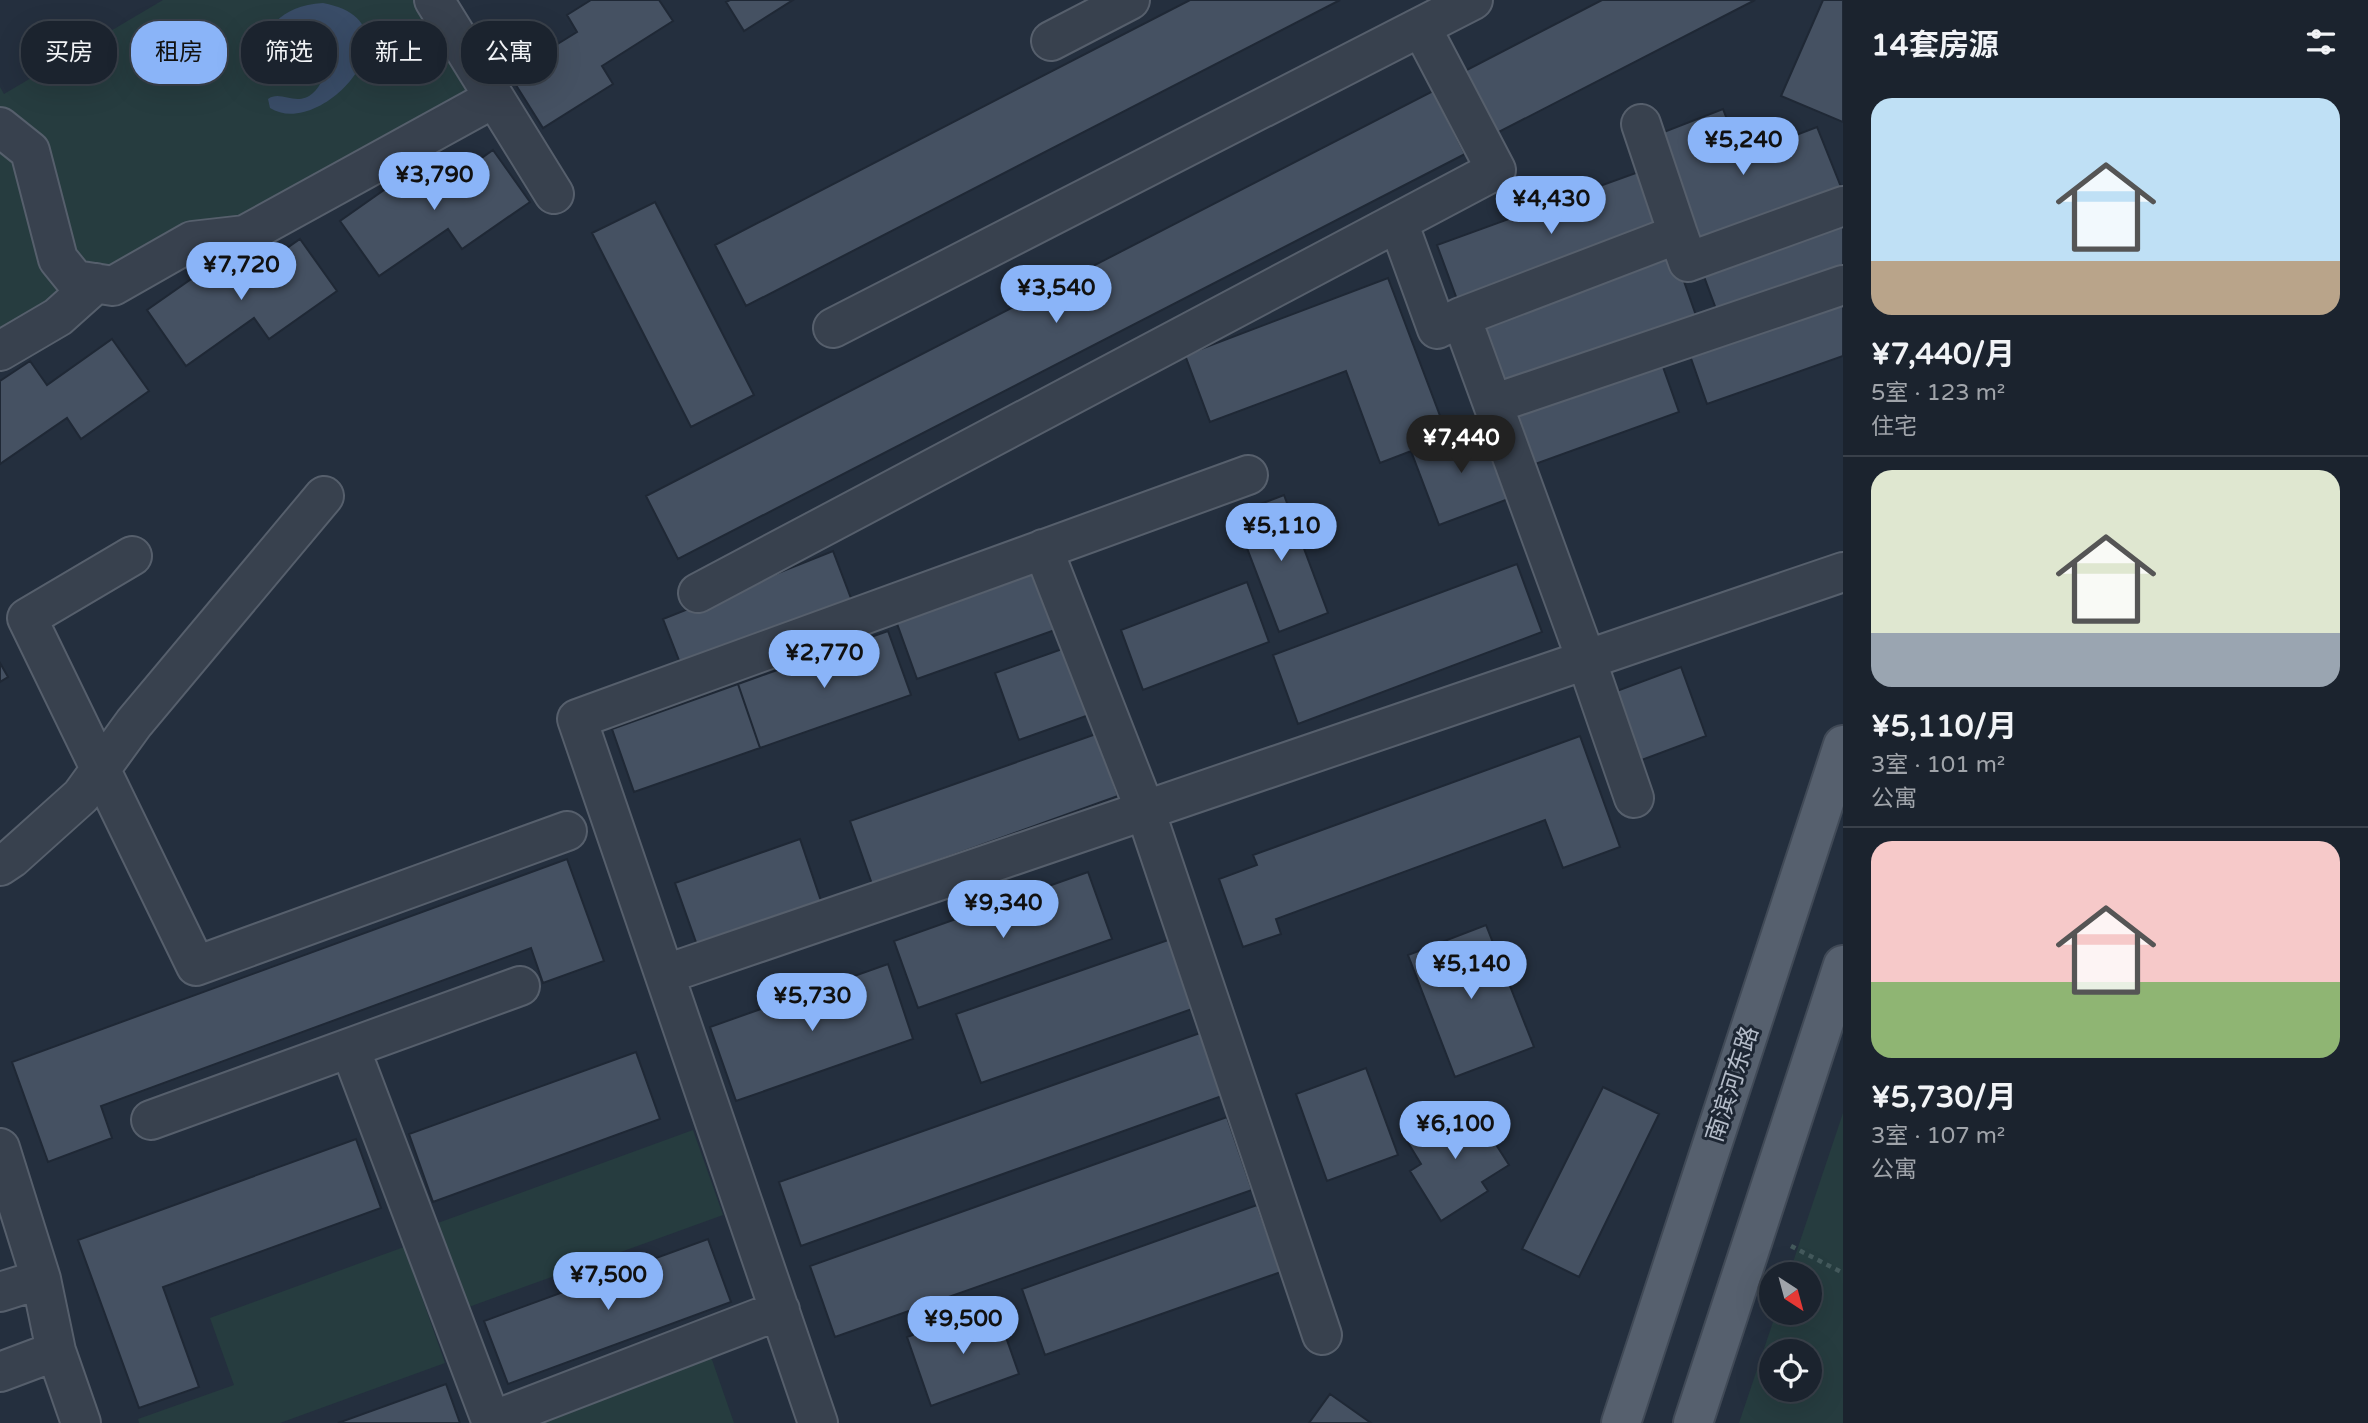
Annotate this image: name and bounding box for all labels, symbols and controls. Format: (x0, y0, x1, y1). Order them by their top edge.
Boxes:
chip: 买房 (21, 21, 117, 84)
chip: 租房 (131, 21, 227, 84)
chip: 筛选 (241, 21, 337, 84)
chip: 新上 (351, 21, 447, 84)
chip: 公寓 (461, 21, 557, 84)
icon: filters (2302, 23, 2340, 61)
text: 14套房源 (1871, 27, 1999, 64)
pin: ¥5,240 (1686, 118, 1800, 177)
text: ¥5,240 (1704, 126, 1782, 154)
icon: home (2043, 144, 2169, 270)
pin: ¥3,790 (377, 152, 491, 212)
text: ¥3,790 (395, 161, 473, 189)
pin: ¥4,430 (1494, 176, 1608, 236)
text: ¥4,430 (1512, 185, 1590, 213)
pin: ¥7,720 (184, 243, 298, 302)
text: ¥7,720 (202, 251, 280, 279)
pin: ¥3,540 (999, 266, 1113, 325)
text: ¥3,540 (1017, 274, 1095, 302)
text: ¥7,440/月 (1871, 336, 2015, 373)
text: 5室 · 123 m² (1871, 379, 2005, 407)
text: 住宅 (1871, 413, 1917, 441)
pin: ¥7,440 (1404, 416, 1518, 475)
text: ¥7,440 (1422, 424, 1500, 452)
pin: ¥5,110 (1224, 504, 1338, 563)
text: ¥5,110 (1242, 512, 1320, 540)
icon: home (2043, 516, 2169, 642)
pin: ¥2,770 (767, 630, 881, 690)
text: ¥2,770 (785, 639, 863, 667)
text: ¥5,110/月 (1871, 708, 2017, 745)
text: 3室 · 101 m² (1871, 751, 2005, 779)
text: 公寓 (1871, 785, 1917, 813)
pin: ¥9,340 (946, 880, 1060, 940)
icon: home (2043, 887, 2169, 1013)
text: ¥9,340 (964, 889, 1042, 917)
pin: ¥5,140 (1414, 942, 1528, 1001)
text: ¥5,140 (1432, 950, 1510, 978)
pin: ¥5,730 (755, 974, 869, 1033)
text: ¥5,730 (773, 982, 851, 1010)
street label: 南滨河东路 (1700, 1023, 1765, 1146)
text: ¥5,730/月 (1871, 1079, 2017, 1116)
pin: ¥6,100 (1398, 1102, 1512, 1161)
text: ¥6,100 (1416, 1110, 1494, 1138)
text: 3室 · 107 m² (1871, 1122, 2005, 1150)
text: 公寓 (1871, 1156, 1917, 1184)
pin: ¥7,500 (551, 1252, 665, 1312)
text: ¥7,500 (569, 1261, 647, 1289)
north arrow (1759, 1262, 1822, 1325)
map controls (1759, 1262, 1822, 1402)
pin: ¥9,500 (906, 1296, 1020, 1356)
text: ¥9,500 (924, 1305, 1002, 1333)
button: locate (1759, 1339, 1822, 1402)

